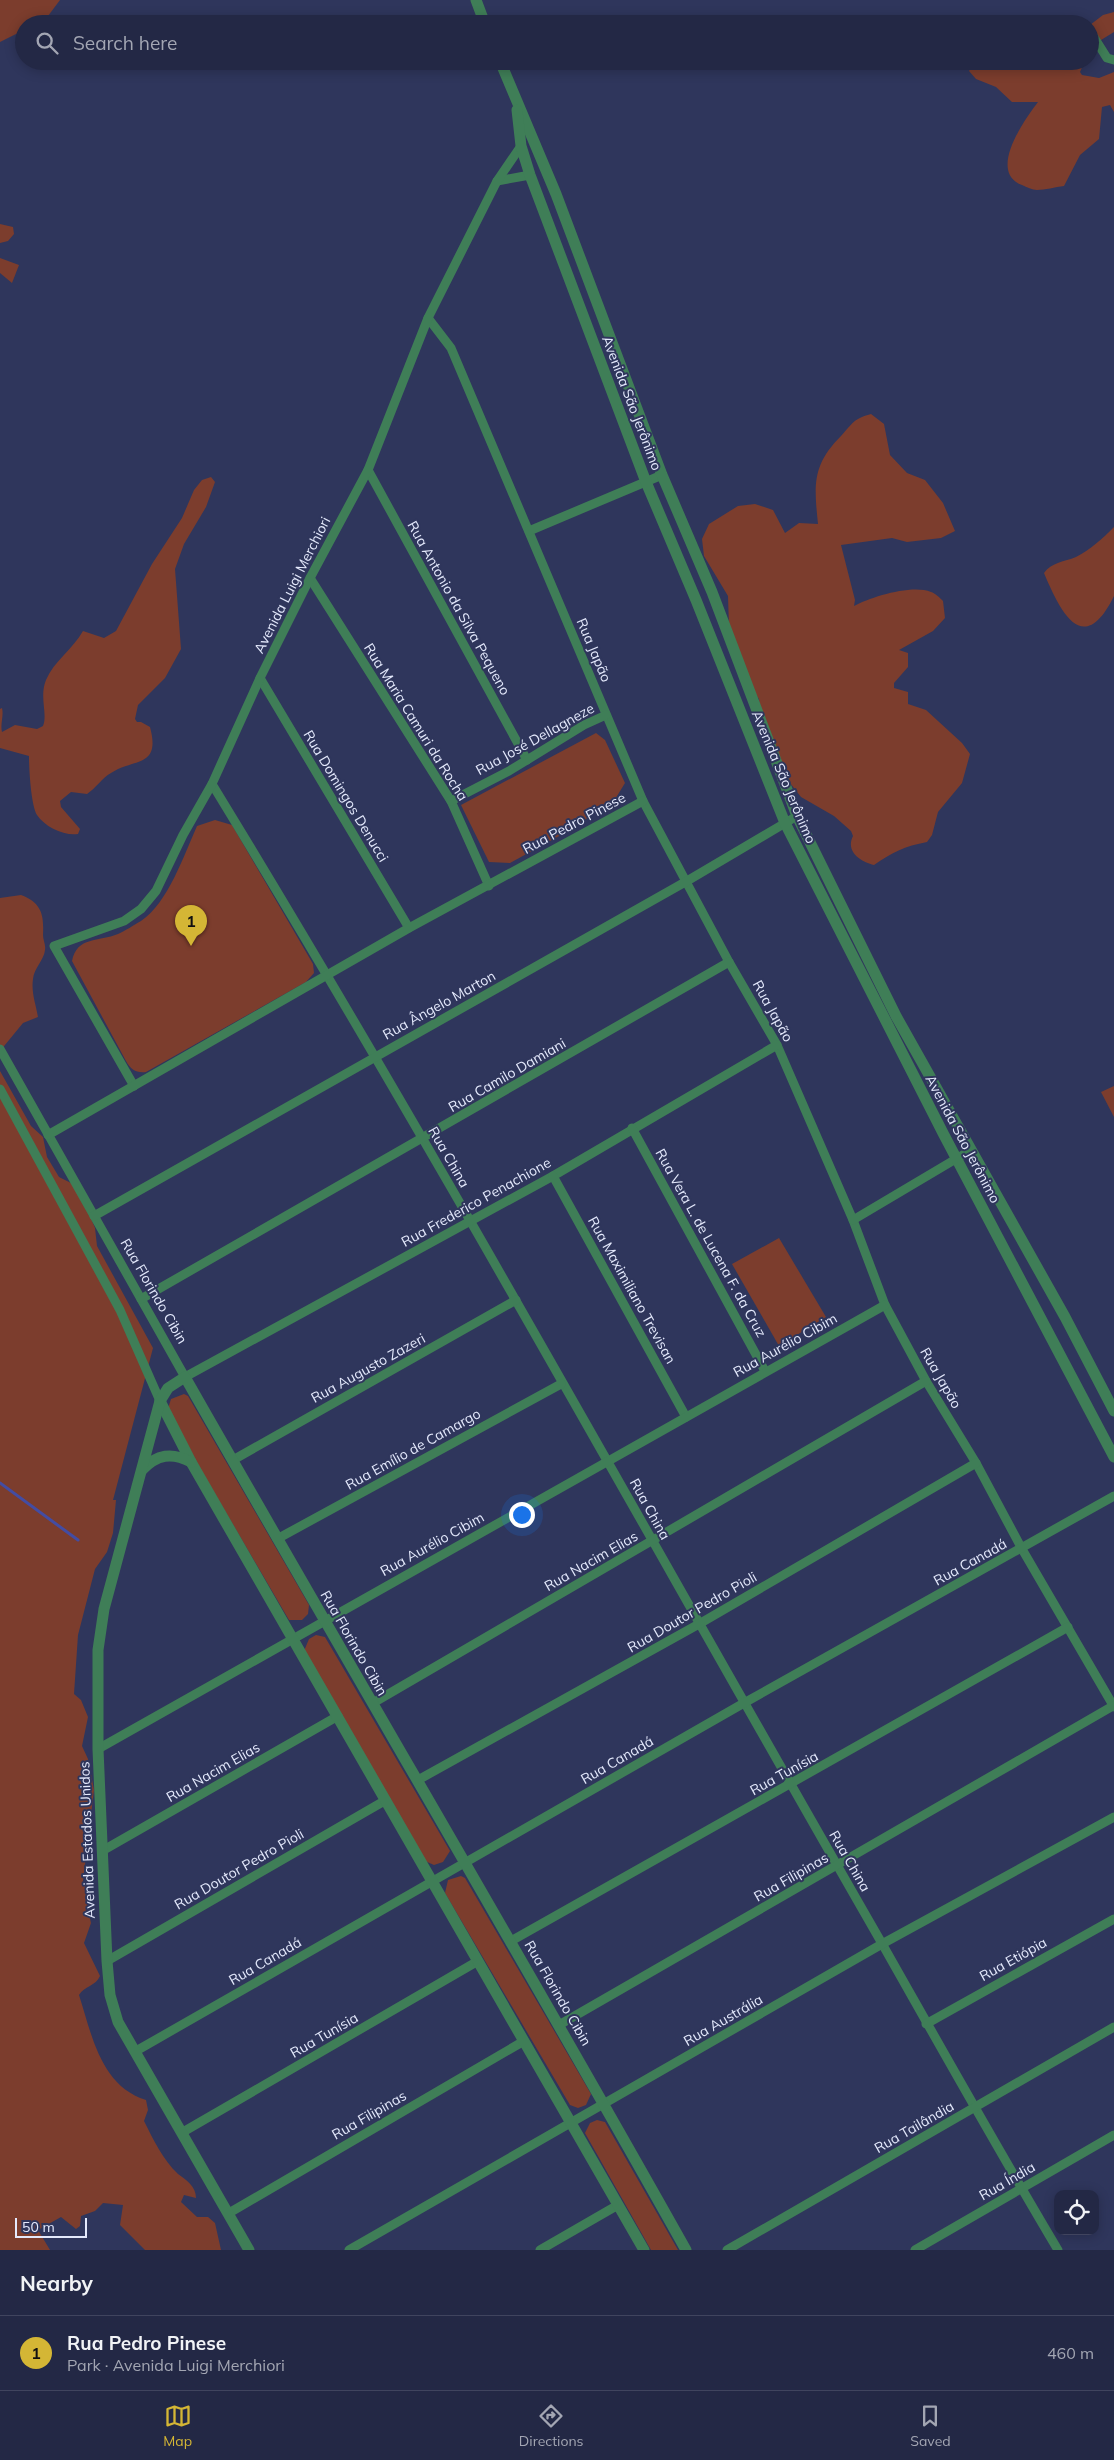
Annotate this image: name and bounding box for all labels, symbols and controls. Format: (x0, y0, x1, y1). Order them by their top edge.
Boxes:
search box (15, 15, 1099, 70)
icon: search (33, 29, 61, 57)
text: Search here (73, 31, 177, 55)
street label: Avenida São Jerônimo (598, 333, 666, 473)
street label: Avenida Luigi Merchiori (250, 514, 334, 656)
street label: Rua Antonio da Silva Pequeno (404, 518, 514, 698)
street label: Rua Japão (573, 615, 615, 685)
street label: Rua Maria Camuri da Rocha (360, 640, 472, 804)
street label: Rua José Dellagneze (473, 699, 597, 779)
street label: Avenida São Jerônimo (748, 708, 820, 846)
street label: Rua Domingos Denucci (300, 727, 392, 865)
street label: Rua Pedro Pinese (519, 788, 629, 858)
pin: 1 (175, 905, 207, 946)
street label: Rua Ângelo Marton (379, 967, 499, 1043)
street label: Rua Japão (749, 977, 797, 1045)
street label: Rua Camilo Damiani (445, 1034, 569, 1116)
street label: Avenida São Jerônimo (922, 1072, 1004, 1206)
street label: Rua China (424, 1123, 474, 1191)
street label: Rua Vera L. de Lucena F. da Cruz (652, 1146, 770, 1340)
street label: Rua Frederico Penachione (398, 1153, 554, 1251)
street label: Rua Maximiliano Trevisan (584, 1213, 680, 1367)
street label: Rua Florindo Cibin (117, 1235, 191, 1347)
street label: Rua Aurélio Cibim (730, 1309, 840, 1381)
street label: Rua Augusto Zazeri (308, 1329, 428, 1407)
street label: Rua Japão (916, 1344, 966, 1412)
street label: Rua Emílio de Camargo (342, 1404, 484, 1494)
street label: Rua China (626, 1475, 674, 1543)
your location (509, 1502, 535, 1528)
street label: Rua Aurélio Cibim (377, 1508, 487, 1580)
street label: Rua Nacim Elias (541, 1527, 641, 1595)
street label: Rua Canadá (930, 1534, 1010, 1590)
street label: Rua Doutor Pedro Pioli (624, 1568, 760, 1656)
street label: Rua Florindo Cibin (317, 1587, 391, 1699)
street label: Rua Canadá (577, 1732, 657, 1788)
street label: Rua Nacim Elias (163, 1738, 263, 1806)
street label: Rua Tunísia (747, 1747, 821, 1799)
street label: Avenida Estados Unidos (75, 1761, 99, 1919)
street label: Rua Doutor Pedro Pioli (171, 1825, 307, 1913)
street label: Rua China (825, 1827, 875, 1895)
street label: Rua Filipinas (751, 1848, 831, 1906)
street label: Rua Canadá (225, 1933, 305, 1989)
street label: Rua Etiópia (976, 1933, 1050, 1985)
street label: Rua Florindo Cibin (521, 1937, 595, 2049)
street label: Rua Austrália (680, 1990, 766, 2050)
street label: Rua Tunísia (287, 2008, 361, 2062)
street label: Rua Filipinas (329, 2086, 409, 2144)
street label: Rua Tailândia (871, 2097, 957, 2157)
street label: Rua Índia (976, 2158, 1038, 2204)
map controls (1054, 2190, 1099, 2235)
button: locate (1054, 2190, 1099, 2235)
scale bar (15, 2215, 88, 2238)
text: 50 m (22, 2218, 55, 2236)
text: Nearby (20, 2270, 93, 2296)
text: Rua Pedro Pinese (67, 2331, 226, 2355)
text: 1 (31, 2343, 41, 2363)
text: 460 m (1047, 2343, 1094, 2363)
text: Park · Avenida Luigi Merchiori (67, 2355, 285, 2375)
tab: Map (163, 2402, 192, 2450)
tab: Directions (519, 2402, 584, 2450)
tab: Saved (910, 2402, 951, 2450)

